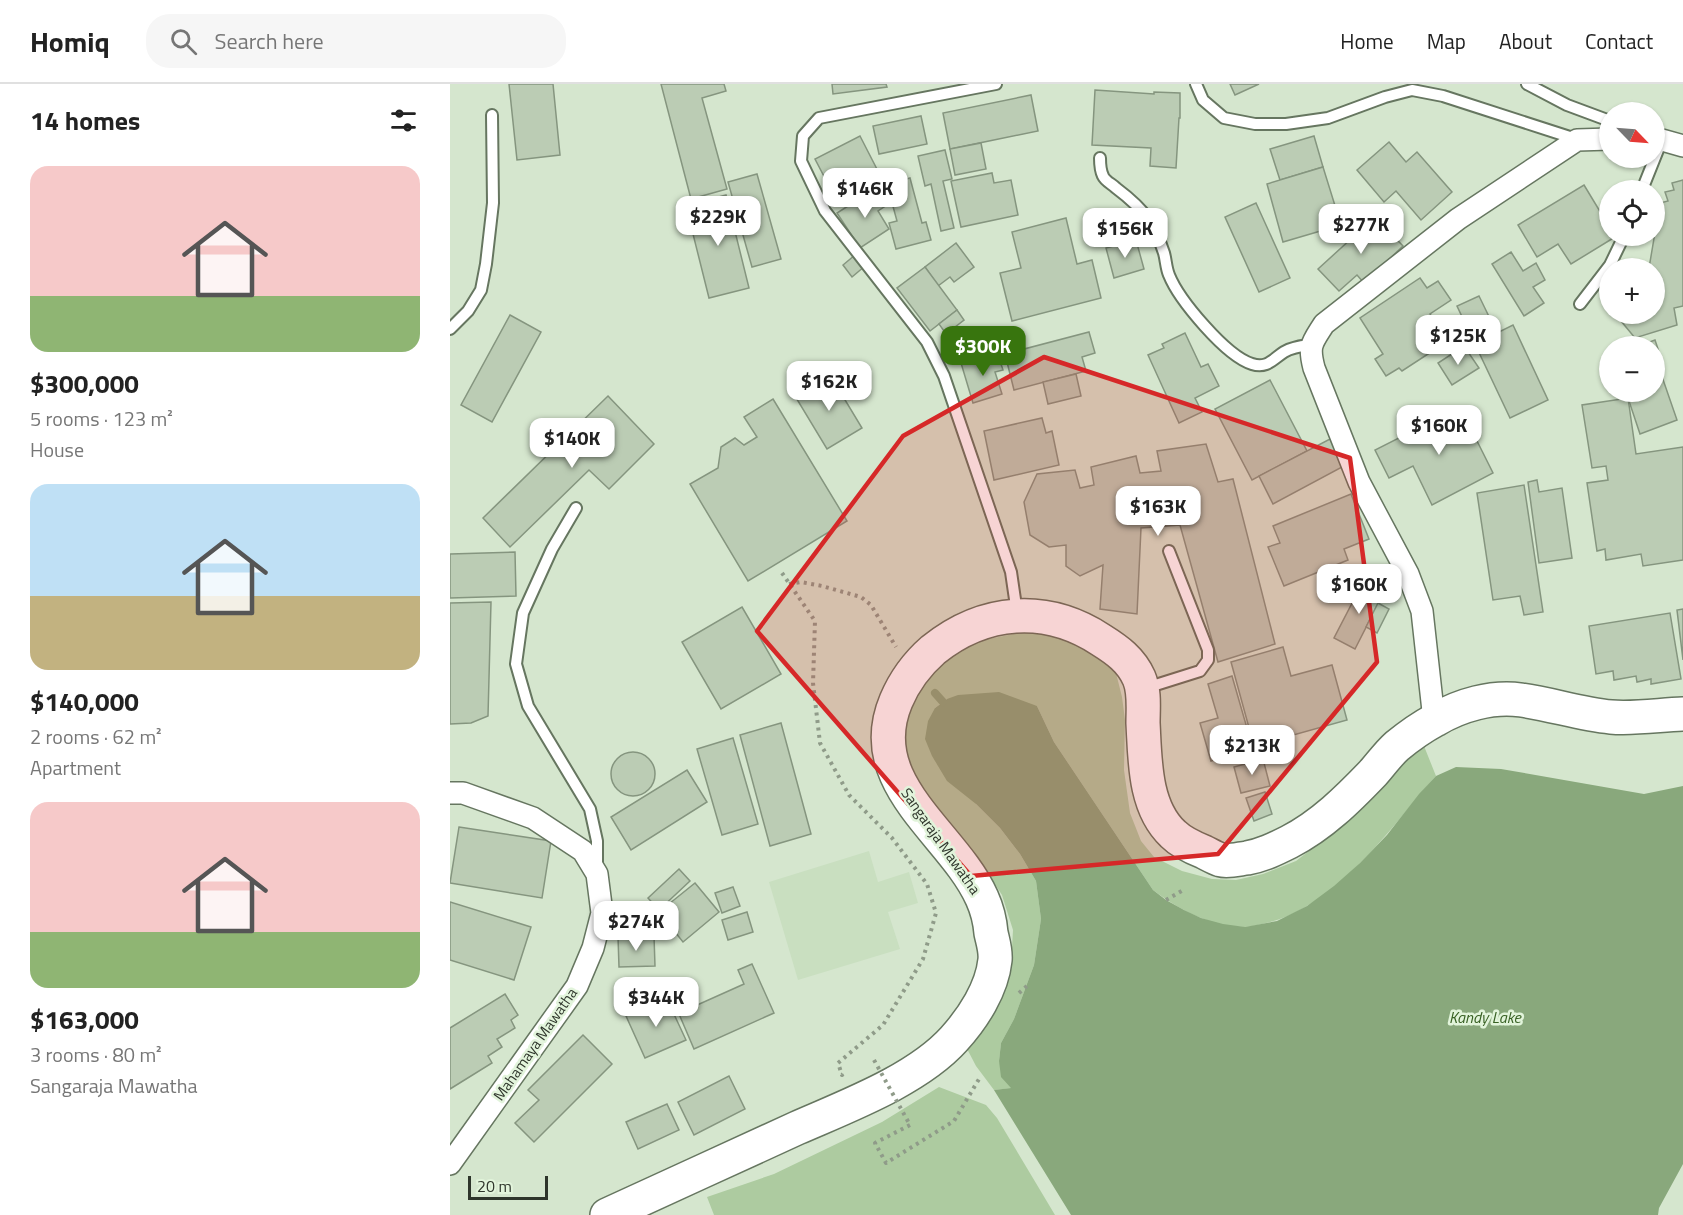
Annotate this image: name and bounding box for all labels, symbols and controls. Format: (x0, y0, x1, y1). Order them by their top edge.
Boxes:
search box (146, 14, 566, 68)
text: Homiq (30, 20, 110, 63)
text: Search here (215, 24, 324, 58)
icon: search (167, 25, 200, 58)
text: Home (1340, 25, 1394, 57)
text: Map (1427, 25, 1466, 57)
text: About (1499, 25, 1552, 57)
text: Contact (1585, 25, 1653, 57)
text: 14 homes (30, 101, 140, 140)
north arrow (1599, 102, 1665, 168)
map controls (1599, 102, 1665, 402)
icon: filters (387, 104, 420, 137)
pin: $146K (823, 168, 907, 219)
text: $146K (837, 172, 893, 203)
button: locate (1599, 180, 1665, 246)
pin: $229K (676, 196, 760, 247)
text: $229K (690, 200, 746, 231)
pin: $277K (1319, 204, 1403, 255)
icon: home (171, 205, 279, 313)
pin: $156K (1083, 208, 1167, 259)
text: $277K (1333, 208, 1389, 239)
text: $156K (1097, 212, 1153, 243)
button: + (1599, 258, 1665, 324)
pin: $125K (1416, 315, 1500, 366)
text: $125K (1430, 319, 1486, 350)
pin: $300K (941, 326, 1025, 377)
text: $300K (955, 330, 1011, 361)
button: − (1599, 336, 1665, 402)
pin: $162K (787, 361, 871, 412)
text: $300,000 (30, 364, 139, 403)
text: $162K (801, 365, 857, 396)
text: 5 rooms · 123 m² (30, 403, 173, 434)
pin: $160K (1397, 405, 1481, 456)
text: $160K (1411, 409, 1467, 440)
pin: $140K (530, 418, 614, 469)
text: $140K (544, 422, 600, 453)
text: House (30, 434, 84, 465)
pin: $163K (1116, 486, 1200, 537)
text: $163K (1130, 490, 1186, 521)
icon: home (171, 523, 279, 631)
pin: $160K (1317, 564, 1401, 615)
text: $160K (1331, 568, 1387, 599)
text: $140,000 (30, 682, 139, 721)
text: 2 rooms · 62 m² (30, 721, 162, 752)
pin: $213K (1210, 725, 1294, 776)
text: $213K (1224, 729, 1280, 760)
text: Apartment (30, 752, 121, 783)
street label: Sangaraja Mawatha (896, 783, 987, 899)
icon: home (171, 841, 279, 949)
pin: $274K (594, 901, 678, 952)
text: $274K (608, 905, 664, 936)
pin: $344K (614, 977, 698, 1028)
text: $344K (628, 981, 684, 1012)
street label: Mahamaya Mawatha (487, 982, 583, 1105)
text: $163,000 (30, 1000, 139, 1039)
water label: Kandy Lake (1449, 1005, 1523, 1029)
text: 3 rooms · 80 m² (30, 1039, 162, 1070)
text: Sangaraja Mawatha (30, 1070, 197, 1101)
scale bar (468, 1173, 548, 1200)
text: 20 m (477, 1174, 512, 1198)

